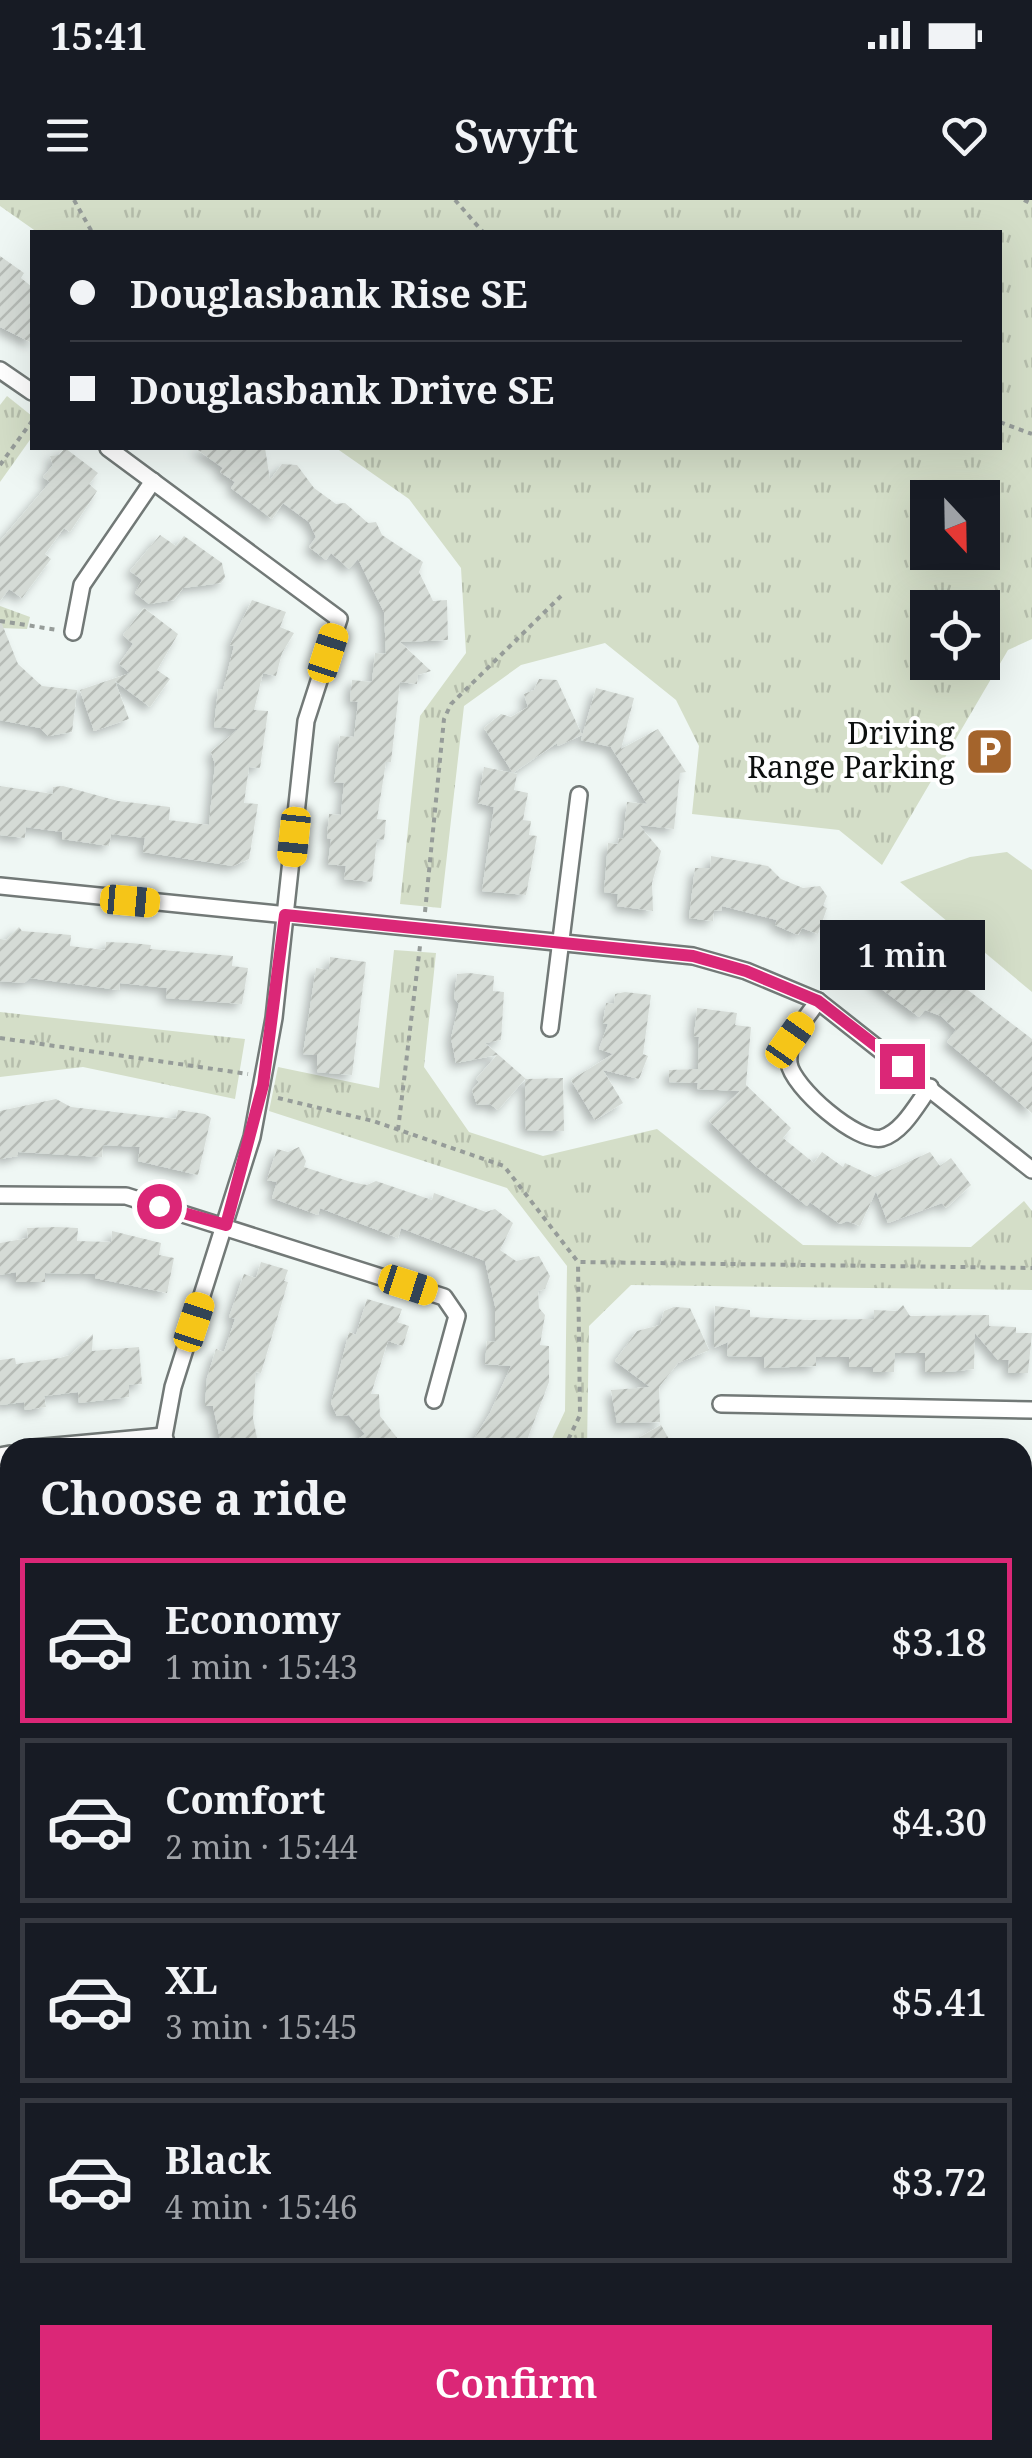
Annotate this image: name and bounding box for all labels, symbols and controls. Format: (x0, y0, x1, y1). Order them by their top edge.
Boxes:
text: 15:41 (50, 9, 147, 61)
text: Swyft (454, 105, 578, 166)
icon: menu (40, 108, 95, 163)
icon: heart (937, 108, 992, 163)
text: Douglasbank Rise SE (130, 267, 528, 319)
text: Douglasbank Drive SE (130, 363, 554, 415)
north arrow (910, 480, 1000, 570)
map controls (910, 480, 1000, 680)
button: locate (910, 590, 1000, 680)
car (304, 620, 352, 686)
place label: Driving Range Parking (747, 712, 955, 787)
parking icon: Driving Range Parking (964, 725, 1016, 777)
car (276, 806, 312, 868)
car (99, 883, 161, 919)
callout: 1 min (820, 921, 984, 991)
text: 1 min (858, 933, 947, 976)
car (761, 1007, 819, 1073)
route end (880, 1044, 925, 1089)
route start (137, 1184, 182, 1229)
car (375, 1261, 441, 1309)
car (170, 1289, 218, 1355)
text: Choose a ride (40, 1467, 348, 1528)
text: Economy (165, 1593, 341, 1645)
icon: car (45, 1596, 135, 1686)
text: $3.18 (891, 1615, 987, 1667)
text: 1 min · 15:43 (165, 1645, 358, 1688)
text: Comfort (165, 1773, 325, 1825)
icon: car (45, 1776, 135, 1866)
text: $4.30 (891, 1795, 987, 1847)
text: 2 min · 15:44 (165, 1825, 358, 1868)
text: XL (165, 1953, 218, 2005)
icon: car (45, 1956, 135, 2046)
text: $5.41 (891, 1975, 987, 2027)
text: 3 min · 15:45 (165, 2005, 358, 2048)
text: Black (165, 2133, 271, 2185)
icon: car (45, 2136, 135, 2226)
text: $3.72 (891, 2155, 987, 2207)
text: 4 min · 15:46 (165, 2185, 358, 2228)
button: Confirm (40, 2325, 992, 2440)

